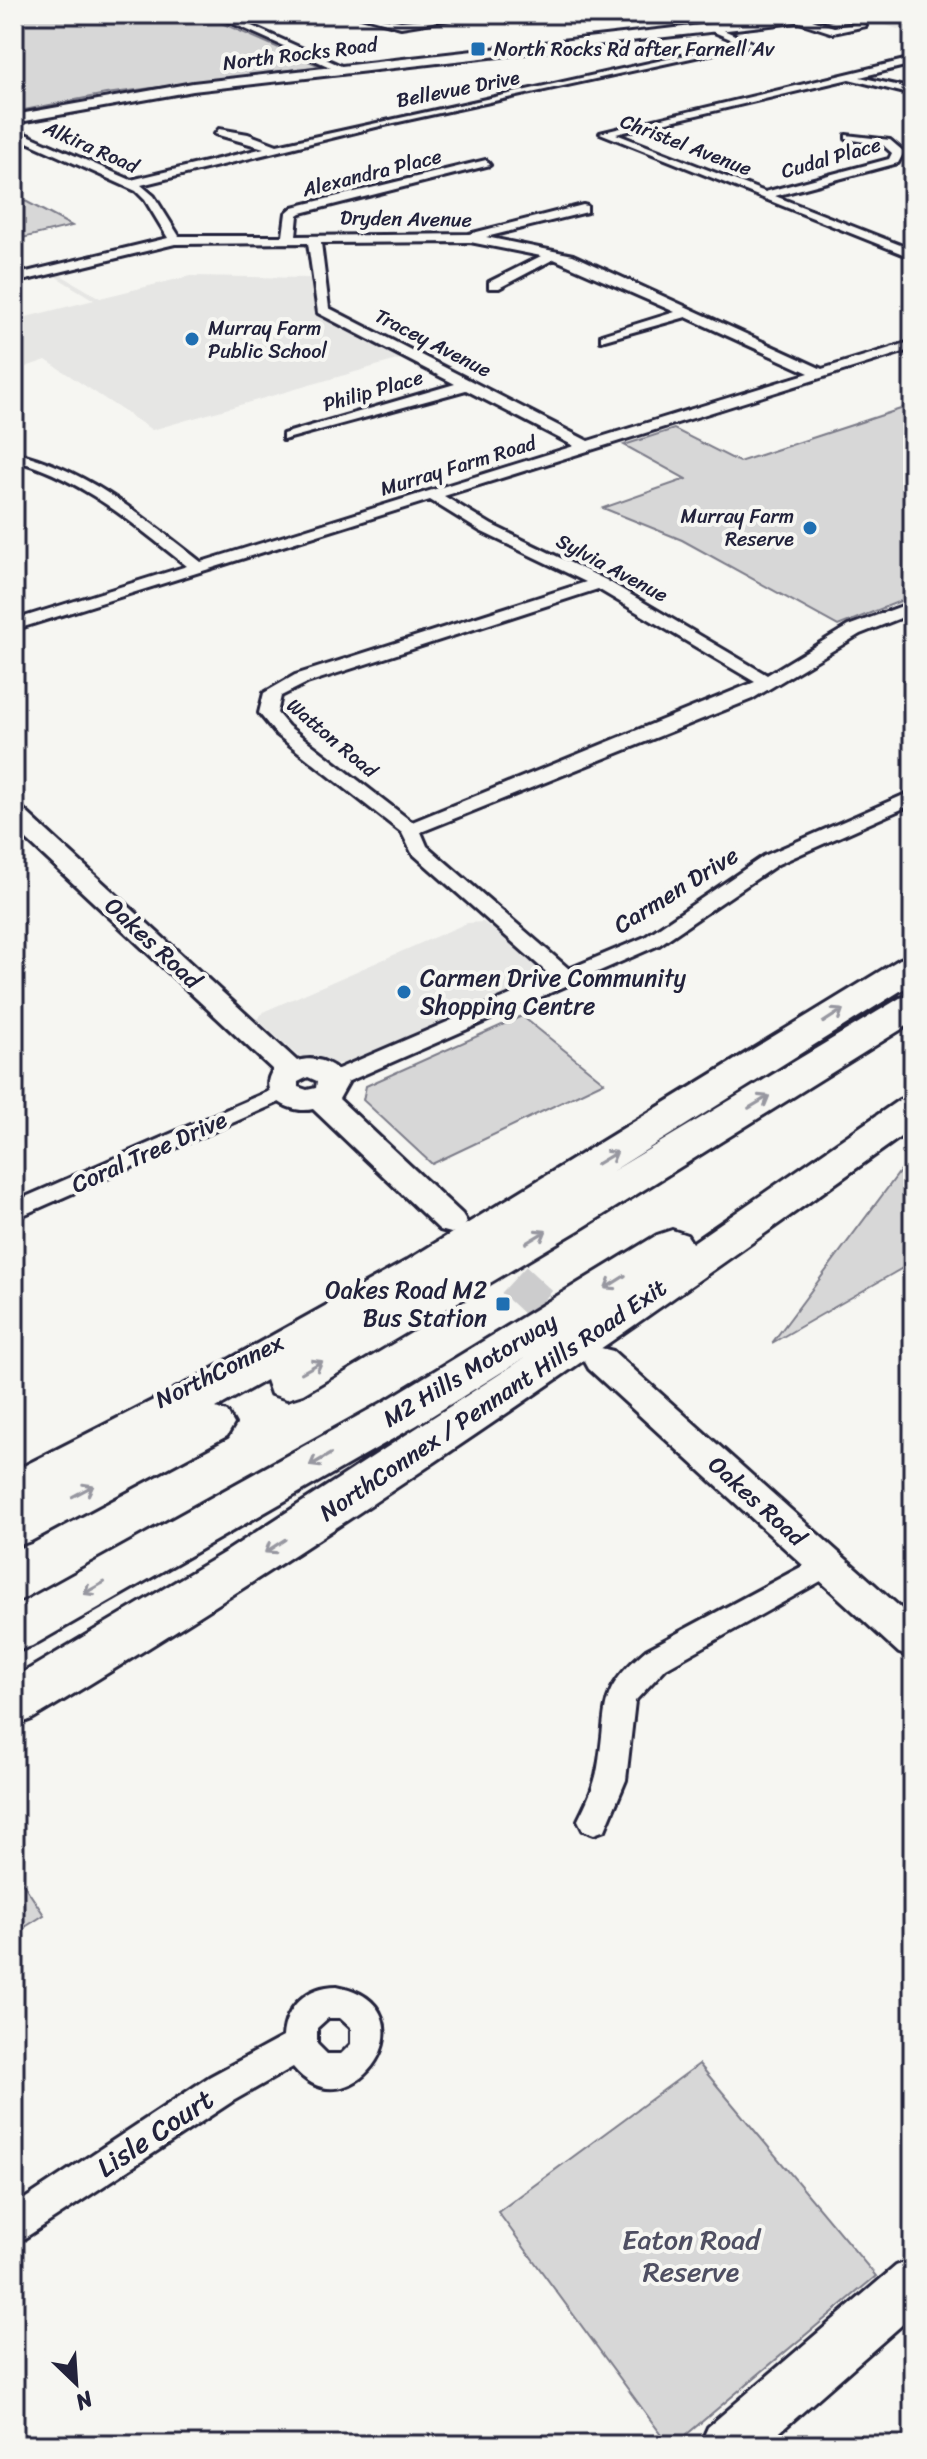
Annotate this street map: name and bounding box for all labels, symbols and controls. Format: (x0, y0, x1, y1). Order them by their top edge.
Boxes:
street label: North Rocks Road (221, 27, 381, 81)
place label: North Rocks Rd after Farnell Av (494, 32, 776, 67)
marker: North Rocks Rd after Farnell Av (469, 40, 487, 58)
street label: Bellevue Drive (393, 60, 523, 118)
street label: Christel Avenue (615, 104, 757, 186)
street label: Alkira Road (37, 110, 146, 184)
street label: Cudal Place (777, 127, 885, 189)
street label: Alexandra Place (298, 139, 445, 207)
street label: Dryden Avenue (340, 200, 472, 238)
street label: Tracey Avenue (368, 299, 498, 387)
place label: Murray Farm Public School (208, 311, 327, 369)
marker: Murray Farm Public School (183, 330, 201, 348)
street label: Philip Place (319, 360, 427, 422)
street label: Murray Farm Road (376, 425, 542, 506)
place label: Murray Farm Reserve (681, 499, 794, 557)
marker: Murray Farm Reserve (801, 519, 819, 537)
street label: Sylvia Avenue (550, 524, 674, 612)
street label: Watton Road (278, 689, 387, 788)
street label: Carmen Drive (605, 835, 747, 945)
street label: Oakes Road (94, 886, 213, 1001)
place label: Carmen Drive Community Shopping Centre (420, 957, 687, 1027)
marker: Carmen Drive Community Shopping Centre (395, 983, 413, 1001)
one-way arrow (821, 1008, 844, 1024)
one-way arrow (747, 1094, 770, 1110)
street label: Coral Tree Drive (64, 1099, 234, 1205)
one-way arrow (596, 1150, 618, 1166)
one-way arrow (524, 1229, 547, 1245)
street label: NorthConnex / Pennant Hills Road Exit (310, 1267, 676, 1533)
place label: Oakes Road M2 Bus Station (325, 1269, 487, 1339)
one-way arrow (604, 1274, 626, 1291)
marker: Oakes Road M2 Bus Station (494, 1295, 512, 1313)
street label: M2 Hills Motorway (374, 1301, 566, 1439)
street label: NorthConnex (148, 1321, 291, 1420)
one-way arrow (299, 1359, 323, 1375)
street label: Oakes Road (698, 1445, 817, 1558)
one-way arrow (309, 1452, 332, 1468)
one-way arrow (71, 1483, 94, 1499)
one-way arrow (264, 1538, 287, 1554)
one-way arrow (82, 1580, 106, 1596)
street label: Lisle Court (86, 2075, 224, 2191)
park label: Eaton Road Reserve (622, 2215, 762, 2296)
north arrow (36, 2343, 116, 2423)
text: N (68, 2379, 100, 2422)

